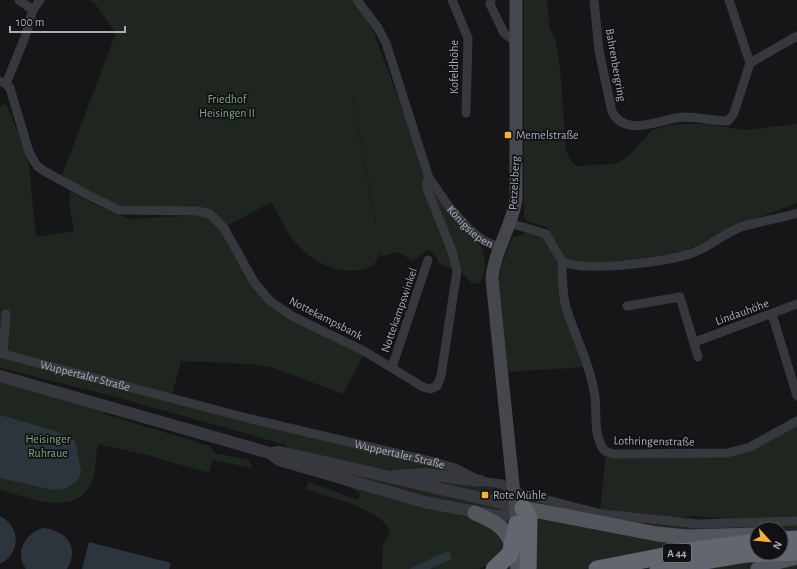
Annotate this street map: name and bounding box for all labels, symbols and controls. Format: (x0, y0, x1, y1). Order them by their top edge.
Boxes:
scale bar (10, 8, 125, 34)
text: 100 m (16, 16, 44, 28)
street label: Bahrenbergring (604, 28, 628, 103)
street label: Kofeldhöhe (448, 40, 460, 94)
park label: Friedhof Heisingen II (199, 93, 255, 119)
place label: Memelstraße (516, 129, 579, 141)
marker: Memelstraße (503, 130, 513, 140)
street label: Petzelsberg (507, 155, 521, 210)
street label: Königsiepen (445, 203, 495, 250)
street label: Nottekampswinkel (379, 266, 419, 354)
street label: Nottekampsbank (287, 294, 365, 342)
street label: Lindauhöhe (714, 297, 770, 327)
street label: Wuppertaler Straße (39, 358, 131, 393)
park label: Heisinger Ruhraue (25, 433, 71, 459)
street label: Lothringenstraße (613, 434, 695, 448)
street label: Wuppertaler Straße (353, 437, 446, 471)
place label: Rote Mühle (493, 489, 546, 501)
marker: Rote Mühle (480, 490, 490, 500)
north arrow (749, 521, 789, 561)
text: N (771, 539, 784, 551)
road number: A 44 (663, 544, 691, 562)

